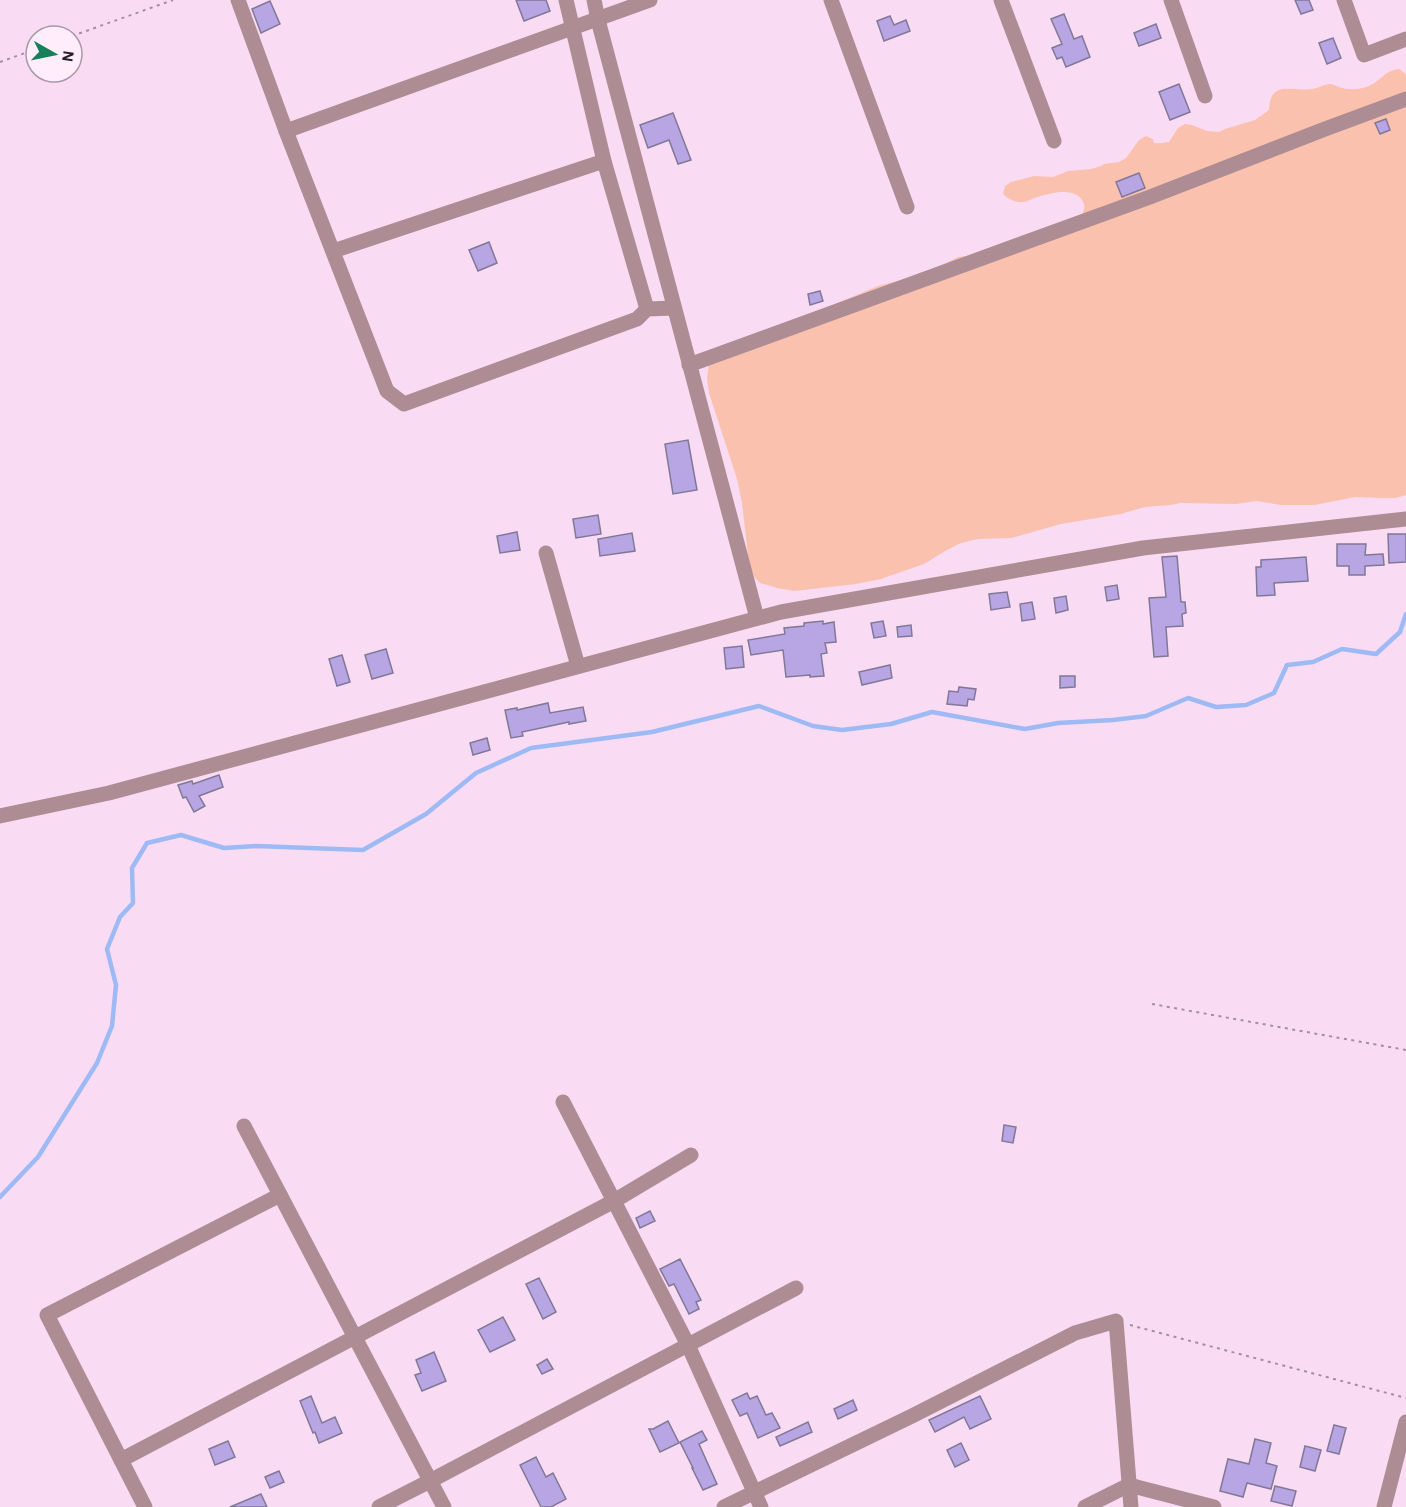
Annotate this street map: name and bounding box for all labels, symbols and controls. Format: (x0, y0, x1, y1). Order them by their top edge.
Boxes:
north arrow (24, 24, 84, 84)
text: N (59, 49, 77, 63)

